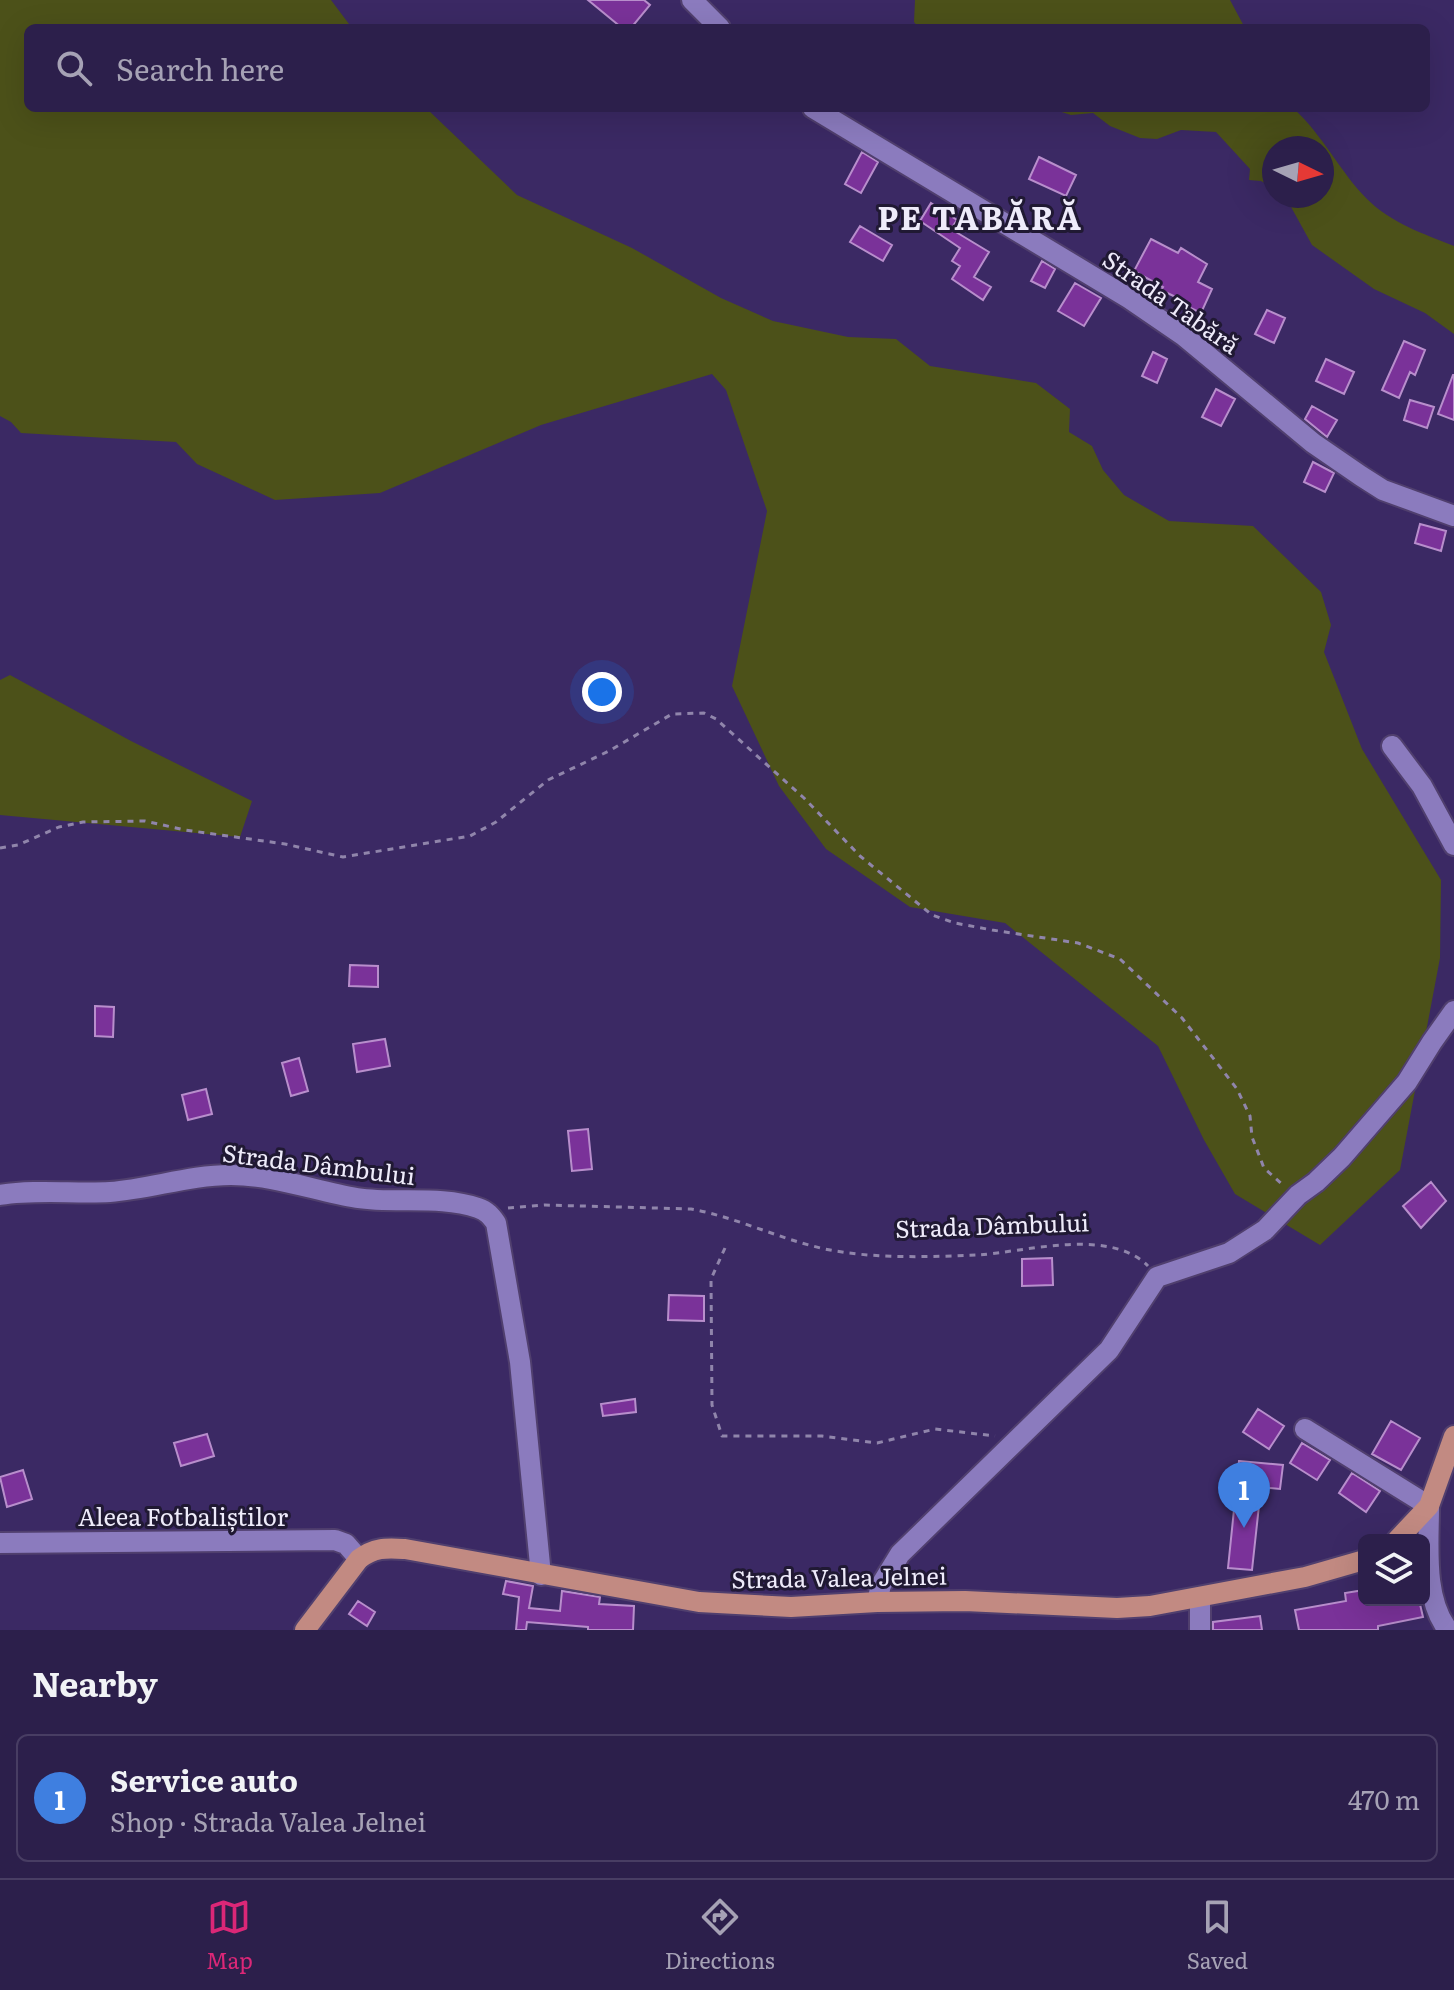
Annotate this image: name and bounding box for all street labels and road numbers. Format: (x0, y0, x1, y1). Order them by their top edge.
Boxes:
street label: Strada Tabără (1097, 241, 1247, 361)
street label: Strada Dâmbului (221, 1134, 417, 1192)
street label: Strada Dâmbului (894, 1203, 1090, 1245)
street label: Aleea Fotbaliștilor (78, 1498, 289, 1533)
street label: Strada Valea Jelnei (731, 1557, 947, 1595)

